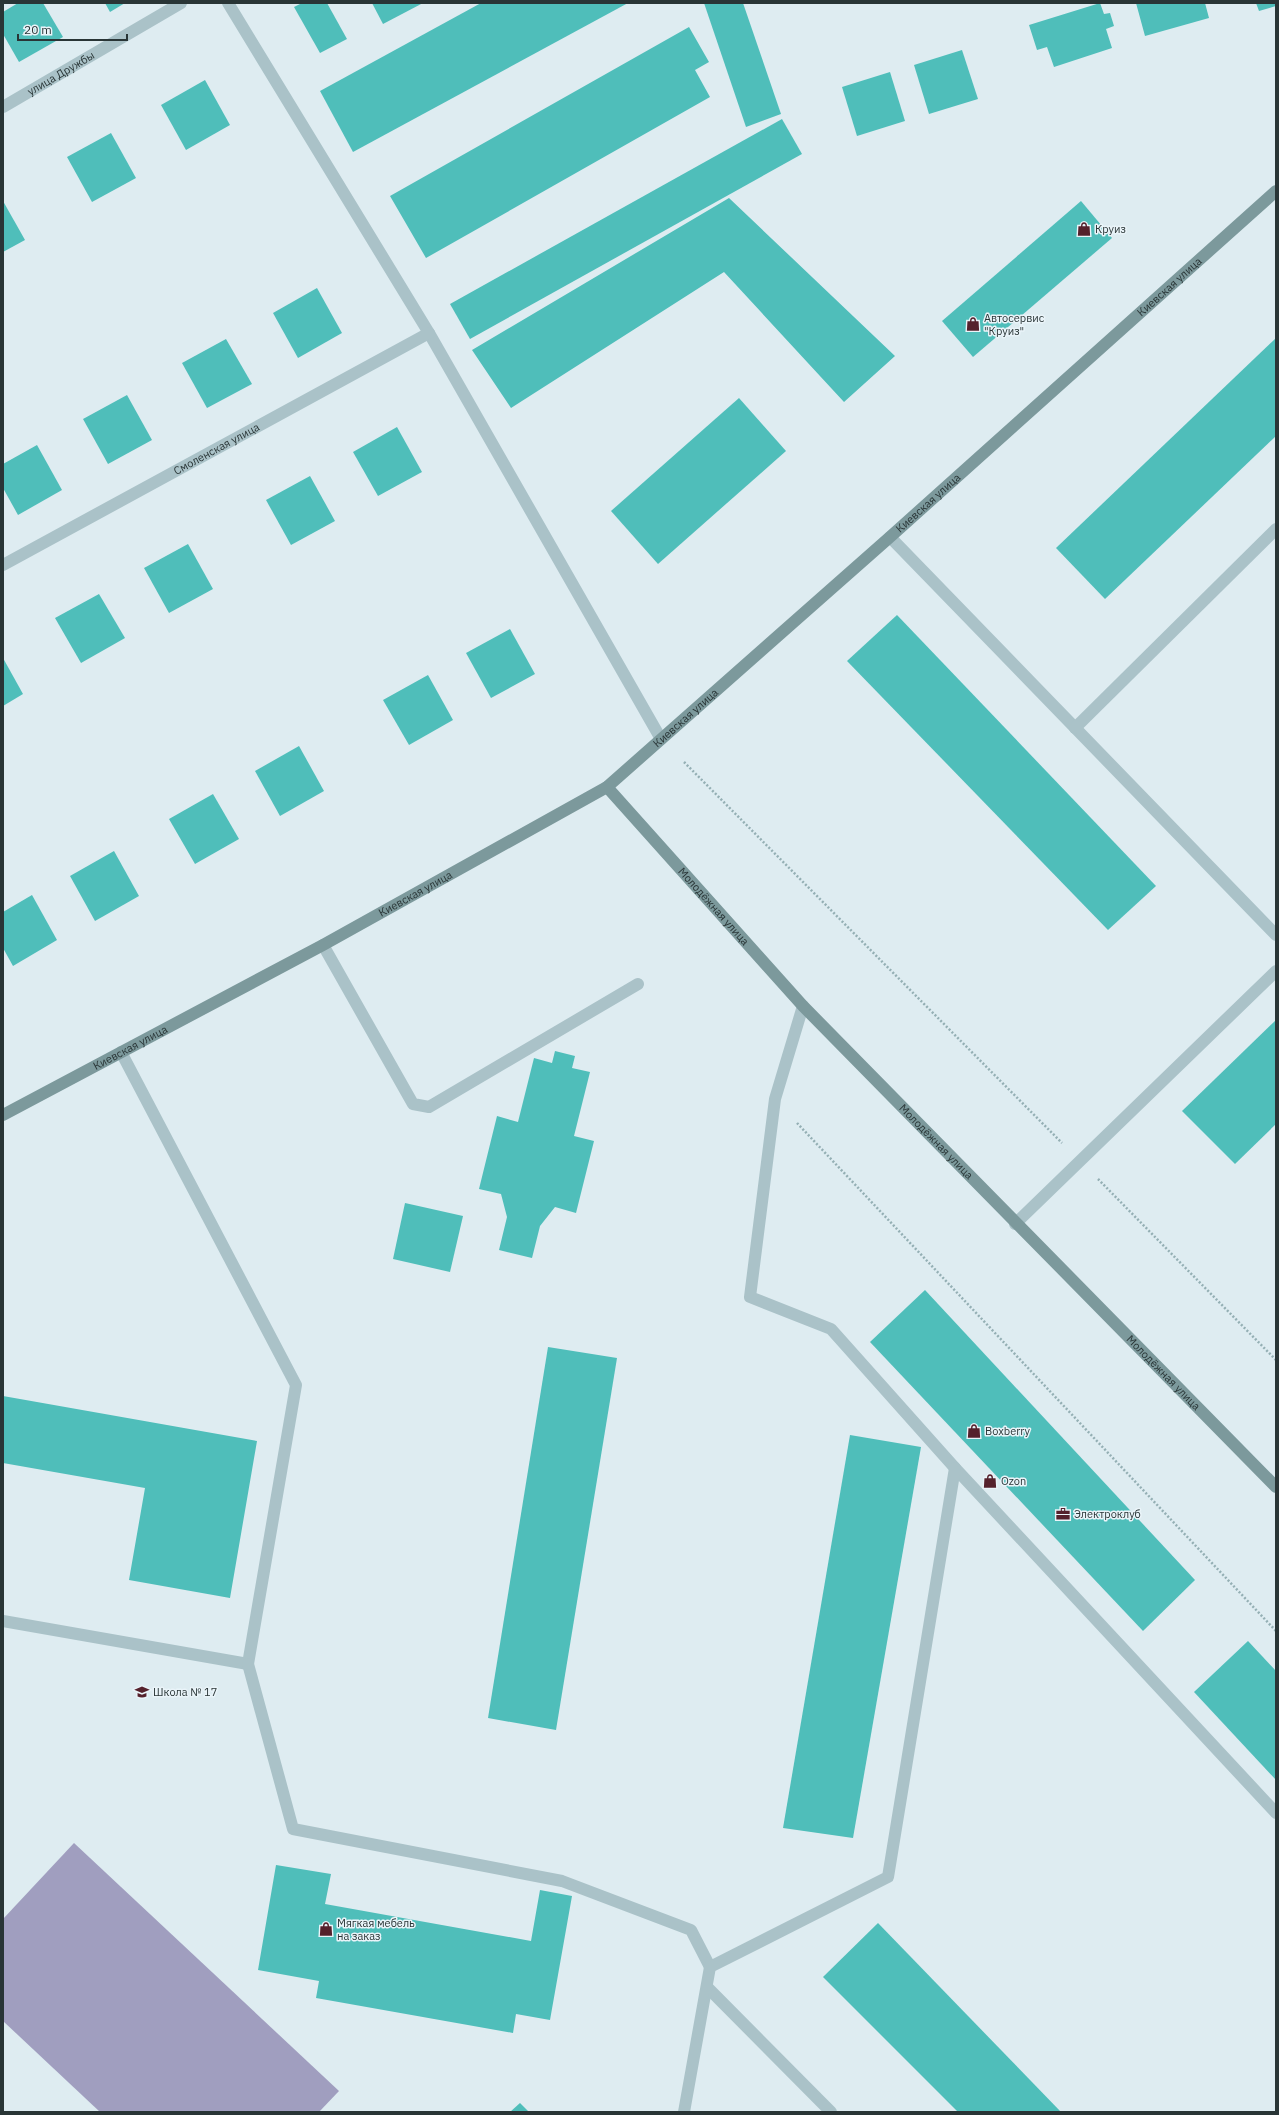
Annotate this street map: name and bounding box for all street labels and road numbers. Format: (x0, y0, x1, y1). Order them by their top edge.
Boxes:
street label: улица Дружбы (25, 48, 97, 98)
street label: Киевская улица (1134, 254, 1205, 319)
street label: Смоленская улица (171, 420, 262, 478)
street label: Киевская улица (893, 470, 963, 536)
street label: Киевская улица (650, 685, 721, 750)
street label: Молодёжная улица (675, 864, 752, 948)
street label: Киевская улица (376, 867, 455, 920)
street label: Киевская улица (91, 1022, 170, 1073)
street label: Молодёжная улица (896, 1101, 976, 1182)
street label: Молодёжная улица (1124, 1332, 1203, 1413)

